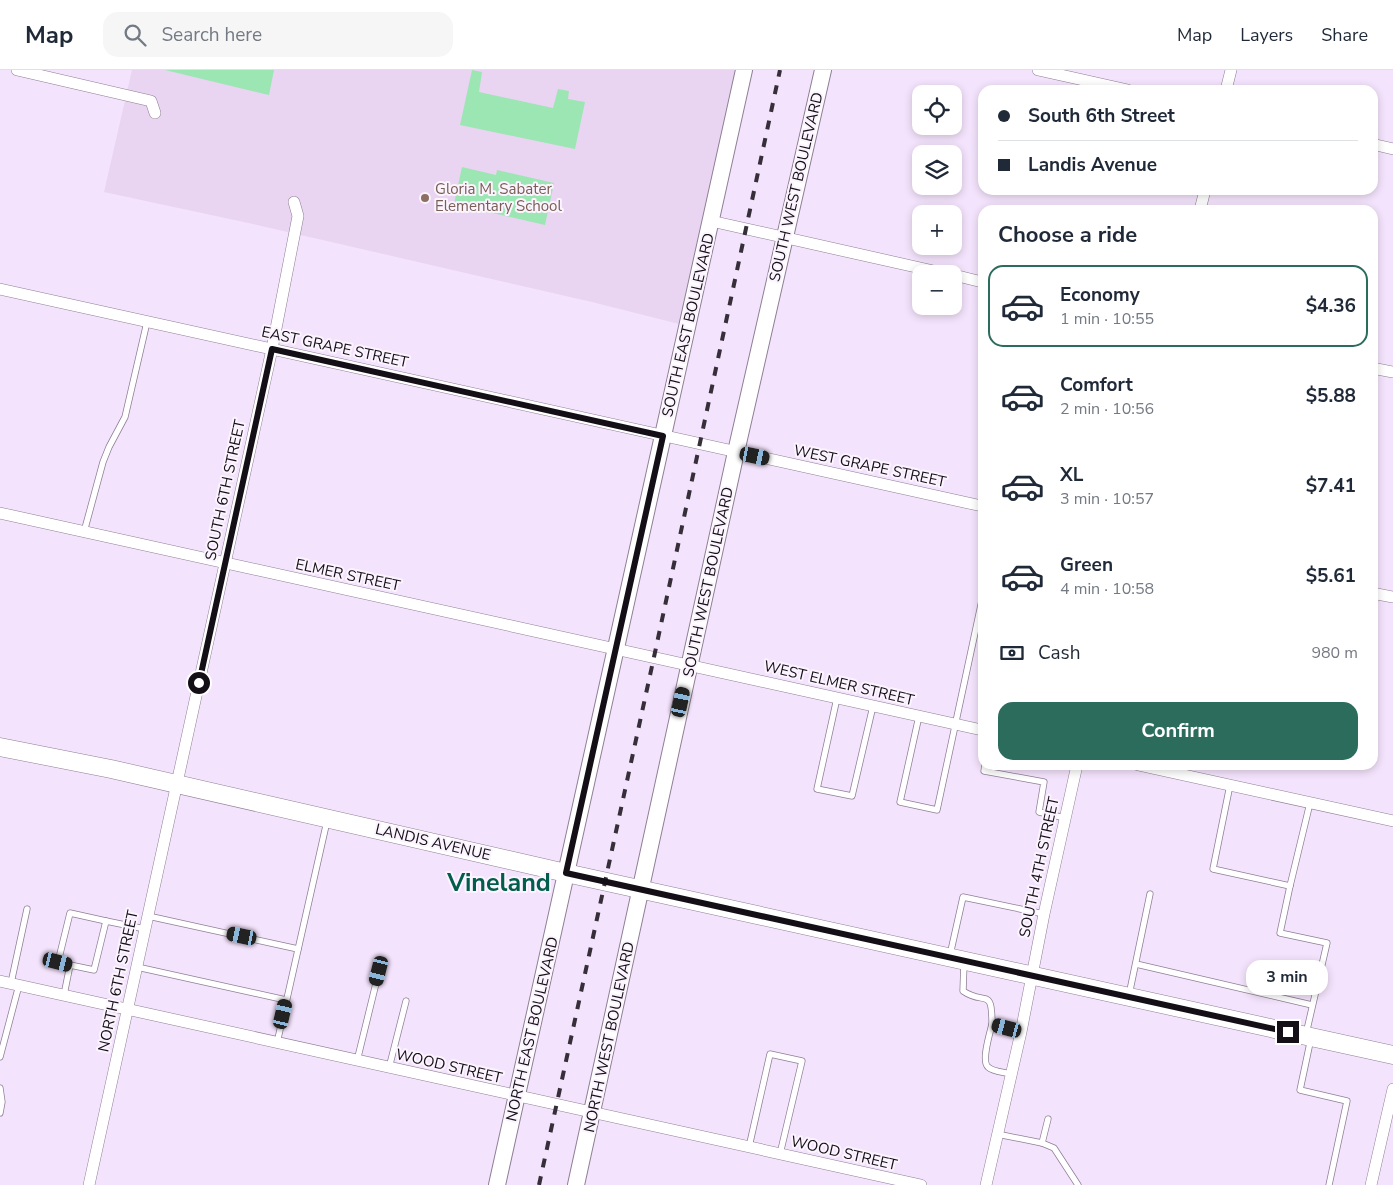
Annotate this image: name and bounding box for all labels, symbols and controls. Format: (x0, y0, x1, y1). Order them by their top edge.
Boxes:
search box (103, 12, 453, 57)
text: Map (25, 19, 73, 51)
icon: search (121, 21, 149, 49)
text: Search here (161, 22, 262, 48)
text: Map (1177, 23, 1212, 47)
text: Layers (1240, 23, 1293, 47)
text: Share (1321, 23, 1368, 47)
map controls (912, 85, 962, 315)
button: locate (912, 85, 962, 135)
street label: SOUTH WEST BOULEVARD (764, 90, 828, 284)
text: South 6th Street (1028, 103, 1175, 129)
button: layers (912, 145, 962, 195)
text: Landis Avenue (1028, 152, 1157, 178)
place label: Gloria M. Sabater Elementary School (435, 179, 562, 216)
marker: Gloria M. Sabater Elementary School (419, 192, 431, 204)
button: + (912, 205, 962, 255)
text: Choose a ride (998, 220, 1137, 250)
street label: SOUTH EAST BOULEVARD (657, 231, 719, 419)
button: − (912, 265, 962, 315)
text: Economy (1060, 282, 1140, 308)
icon: car (1000, 284, 1045, 329)
text: $4.36 (1306, 293, 1356, 319)
text: 1 min · 10:55 (1060, 308, 1154, 330)
street label: EAST GRAPE STREET (260, 322, 410, 372)
text: Comfort (1060, 372, 1133, 398)
icon: car (1000, 374, 1045, 419)
text: $5.88 (1306, 383, 1356, 409)
text: 2 min · 10:56 (1060, 398, 1154, 420)
street label: SOUTH 6TH STREET (200, 418, 250, 562)
street label: WEST GRAPE STREET (792, 440, 948, 492)
car (738, 446, 771, 466)
text: XL (1060, 462, 1083, 488)
icon: car (1000, 464, 1045, 509)
text: $7.41 (1306, 473, 1356, 499)
street label: SOUTH WEST BOULEVARD (678, 485, 738, 679)
text: 3 min · 10:57 (1060, 488, 1154, 510)
text: Green (1060, 552, 1113, 578)
street label: ELMER STREET (294, 554, 402, 596)
icon: car (1000, 554, 1045, 599)
text: $5.61 (1306, 563, 1356, 589)
text: 4 min · 10:58 (1060, 578, 1154, 600)
icon: cash (998, 639, 1026, 667)
text: Cash (1038, 640, 1080, 666)
text: 980 m (1311, 642, 1358, 664)
street label: WEST ELMER STREET (762, 656, 916, 710)
route start (188, 672, 210, 694)
car (670, 686, 691, 718)
button: Confirm (998, 702, 1358, 760)
street label: SOUTH 4TH STREET (1014, 795, 1064, 939)
street label: LANDIS AVENUE (373, 819, 493, 865)
district label: Vineland (446, 866, 551, 900)
street label: NORTH 6TH STREET (93, 908, 143, 1054)
car (225, 926, 258, 946)
street label: NORTH EAST BOULEVARD (501, 935, 563, 1123)
street label: NORTH WEST BOULEVARD (579, 940, 639, 1134)
car (41, 951, 74, 973)
car (368, 955, 389, 987)
callout: 3 min (1247, 960, 1329, 994)
text: 3 min (1266, 966, 1308, 988)
car (272, 998, 293, 1030)
car (990, 1017, 1023, 1039)
route end (1277, 1021, 1299, 1043)
street label: WOOD STREET (394, 1044, 504, 1088)
street label: WOOD STREET (789, 1131, 899, 1175)

